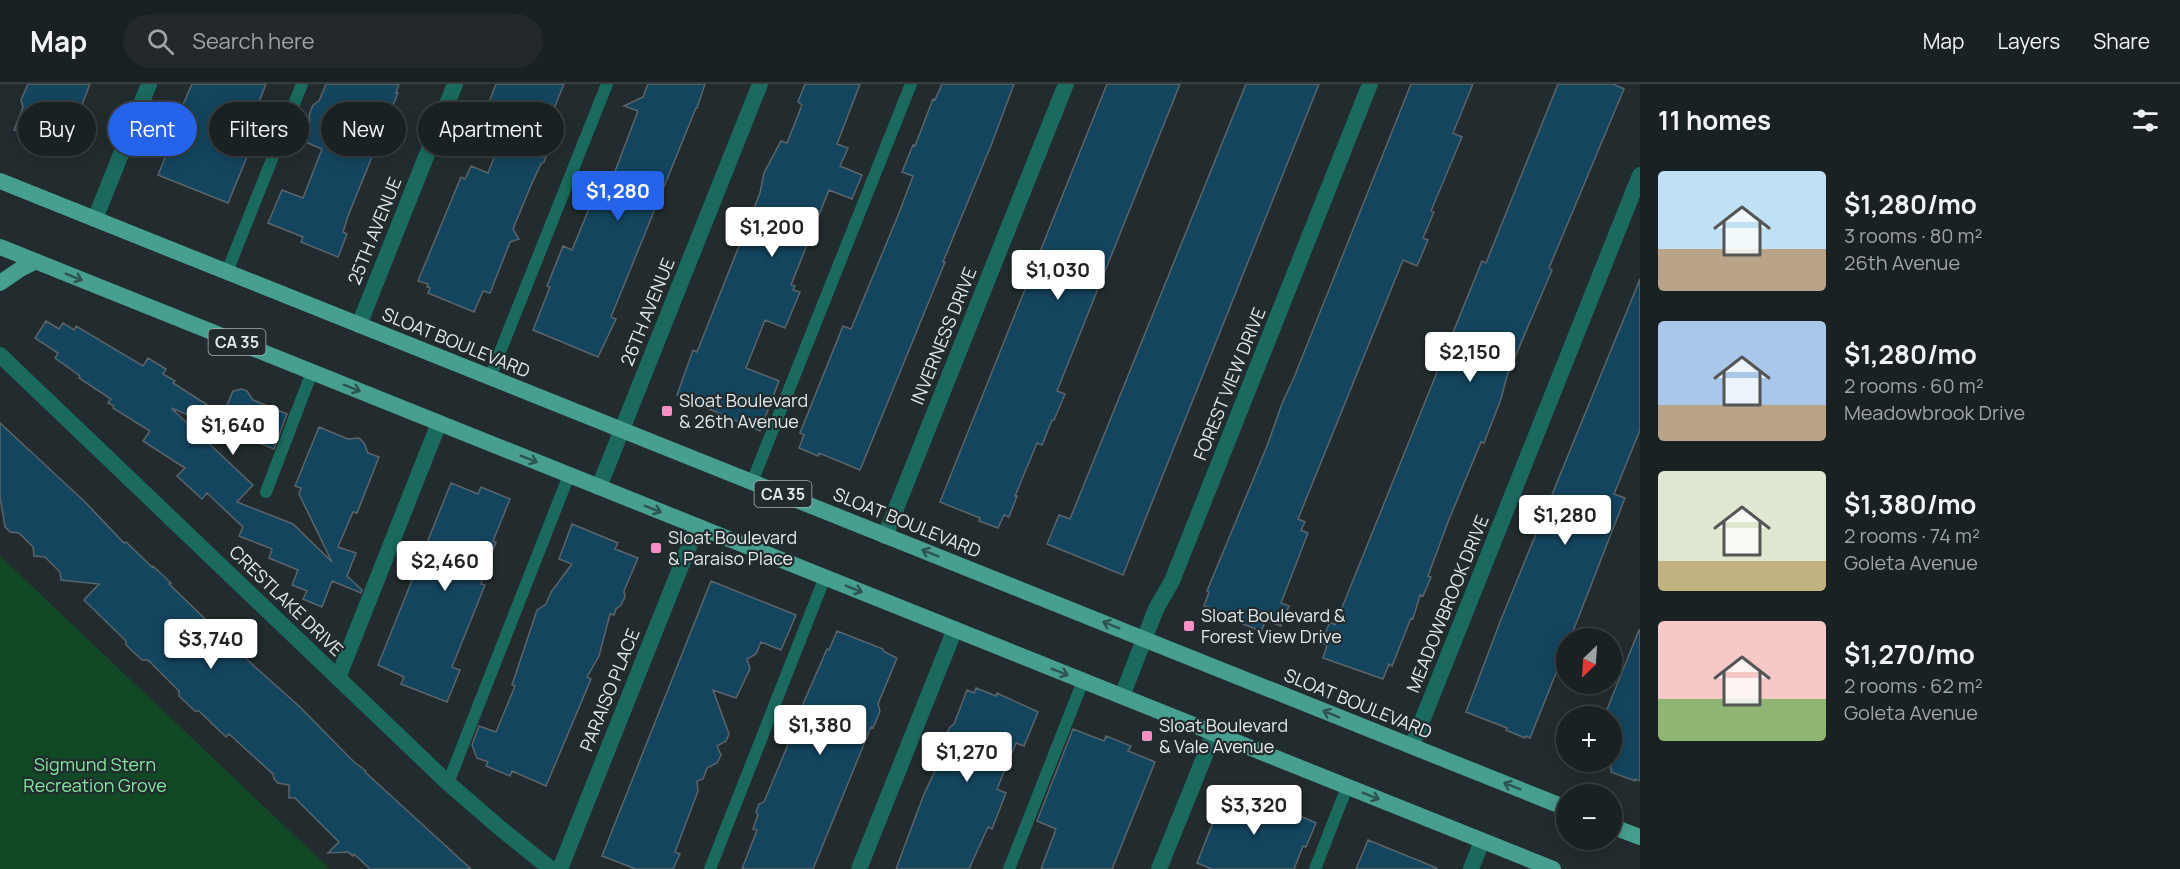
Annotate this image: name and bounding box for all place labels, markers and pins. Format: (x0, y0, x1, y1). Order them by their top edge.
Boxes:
pin: $1,280 (569, 171, 667, 222)
pin: $1,200 (723, 207, 821, 258)
pin: $1,030 (1009, 250, 1107, 301)
pin: $2,150 (1421, 332, 1519, 383)
place label: Sloat Boulevard & 26th Avenue (679, 388, 808, 433)
marker: Sloat Boulevard & 26th Avenue (660, 404, 674, 418)
pin: $1,640 (184, 405, 282, 456)
pin: $1,280 (1516, 495, 1614, 546)
place label: Sloat Boulevard & Paraiso Place (668, 525, 797, 570)
pin: $2,460 (396, 541, 494, 592)
marker: Sloat Boulevard & Paraiso Place (649, 541, 663, 555)
place label: Sloat Boulevard & Forest View Drive (1201, 603, 1346, 648)
pin: $3,740 (162, 619, 260, 670)
marker: Sloat Boulevard & Forest View Drive (1182, 619, 1196, 633)
pin: $1,380 (771, 705, 869, 756)
place label: Sloat Boulevard & Vale Avenue (1159, 713, 1288, 758)
marker: Sloat Boulevard & Vale Avenue (1140, 729, 1154, 743)
pin: $1,270 (918, 732, 1016, 783)
pin: $3,320 (1205, 785, 1303, 836)

